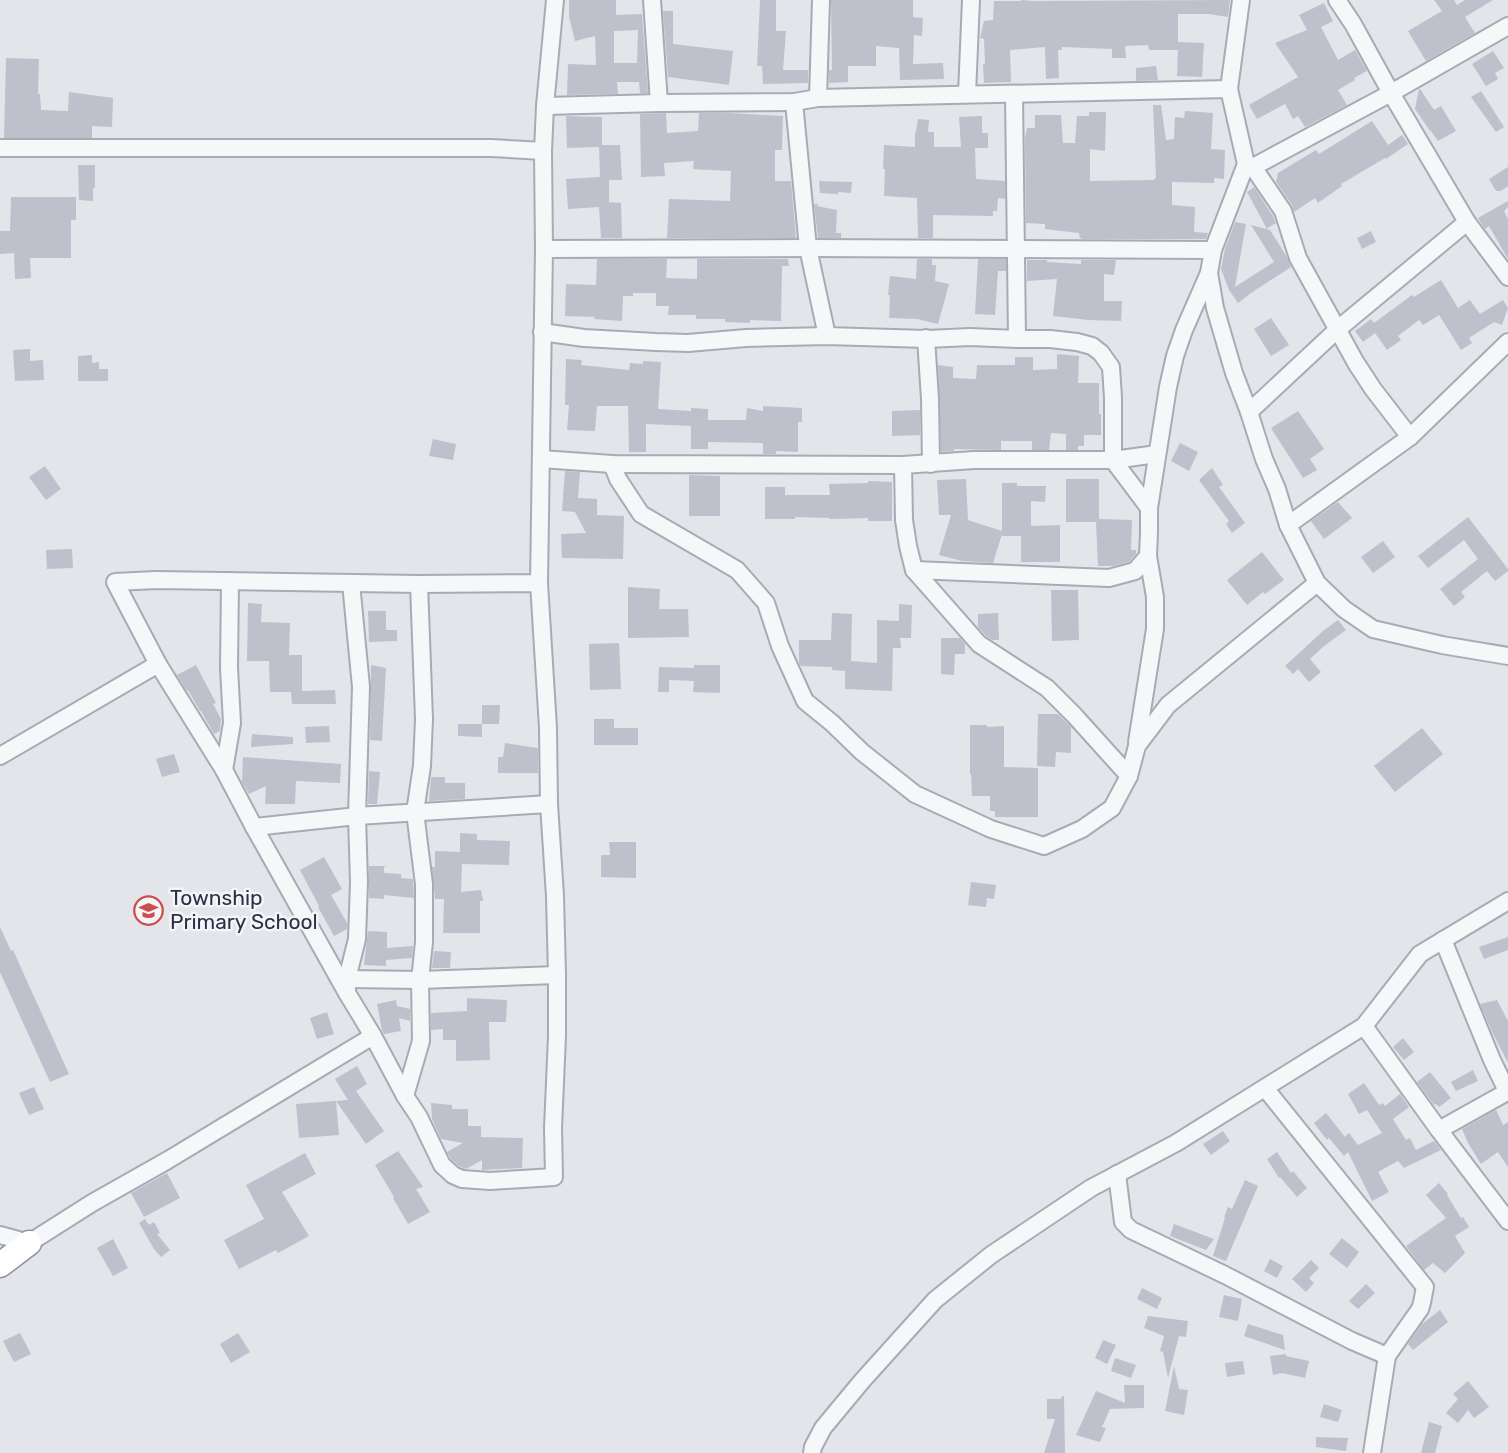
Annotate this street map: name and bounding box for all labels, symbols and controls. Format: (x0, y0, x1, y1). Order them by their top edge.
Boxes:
place label: Township Primary School (170, 885, 318, 934)
school or university icon: Township Primary School (133, 894, 165, 926)

